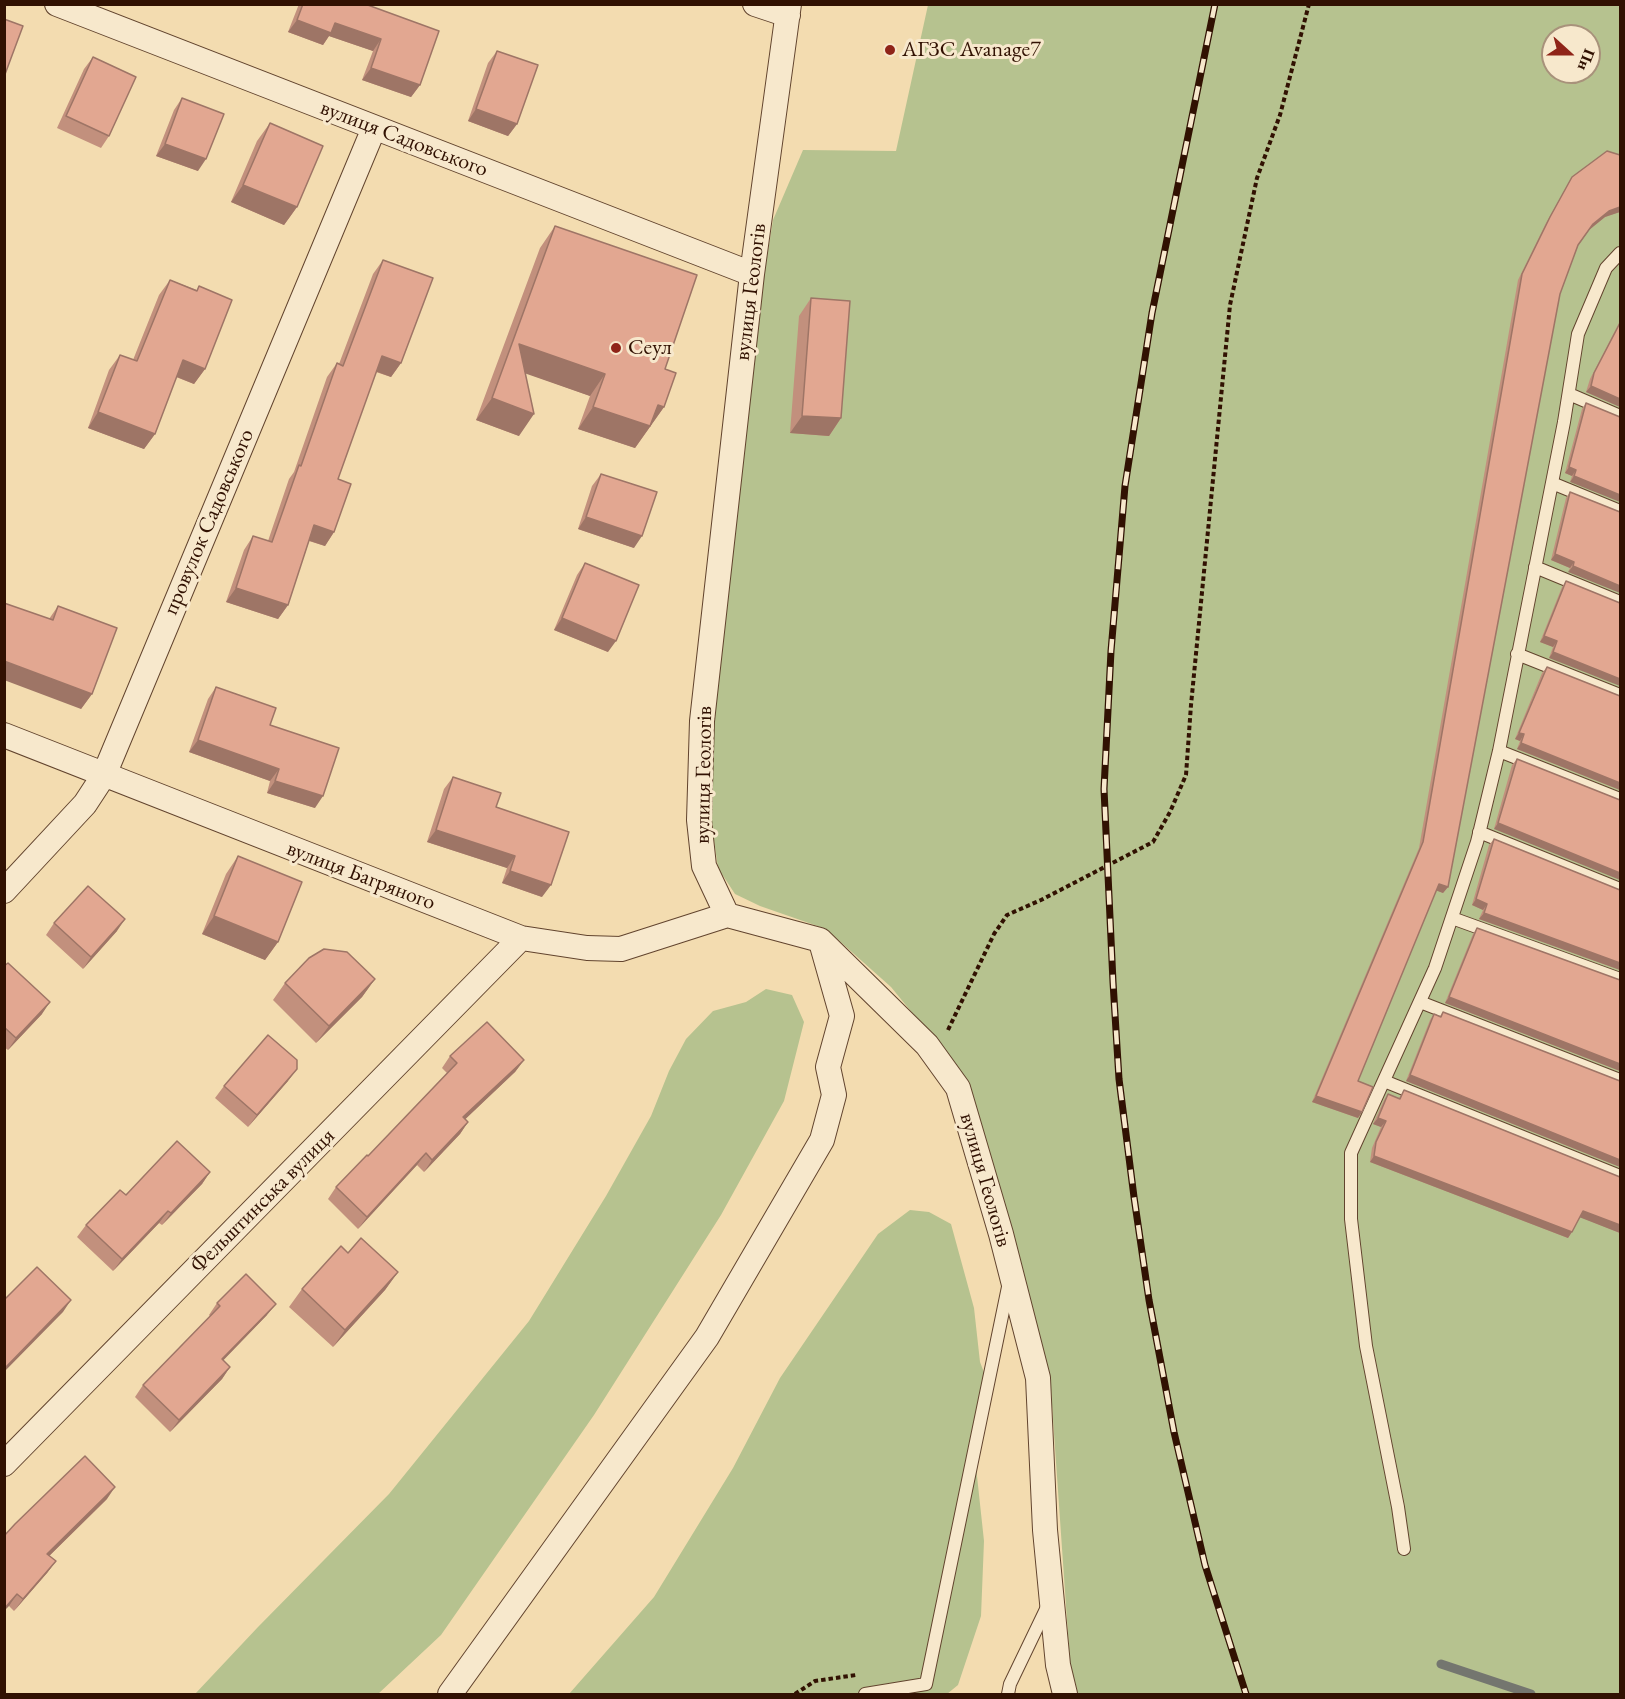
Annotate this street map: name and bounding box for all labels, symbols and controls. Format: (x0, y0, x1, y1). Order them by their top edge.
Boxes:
north arrow (1541, 24, 1601, 84)
place label: АГЗС Avanage7 (902, 37, 1041, 63)
marker: АГЗС Avanage7 (883, 43, 897, 57)
text: Пн (1573, 46, 1600, 74)
street label: вулиця Садовського (317, 95, 491, 183)
street label: вулиця Геологів (729, 222, 773, 362)
place label: Сеул (628, 335, 672, 361)
marker: Сеул (609, 341, 623, 355)
street label: провулок Садовського (158, 425, 260, 619)
street label: вулиця Геологів (690, 706, 718, 844)
street label: вулиця Багряного (283, 835, 439, 917)
street label: вулиця Геологів (953, 1110, 1017, 1250)
street label: Фельштинська вулиця (185, 1123, 341, 1279)

